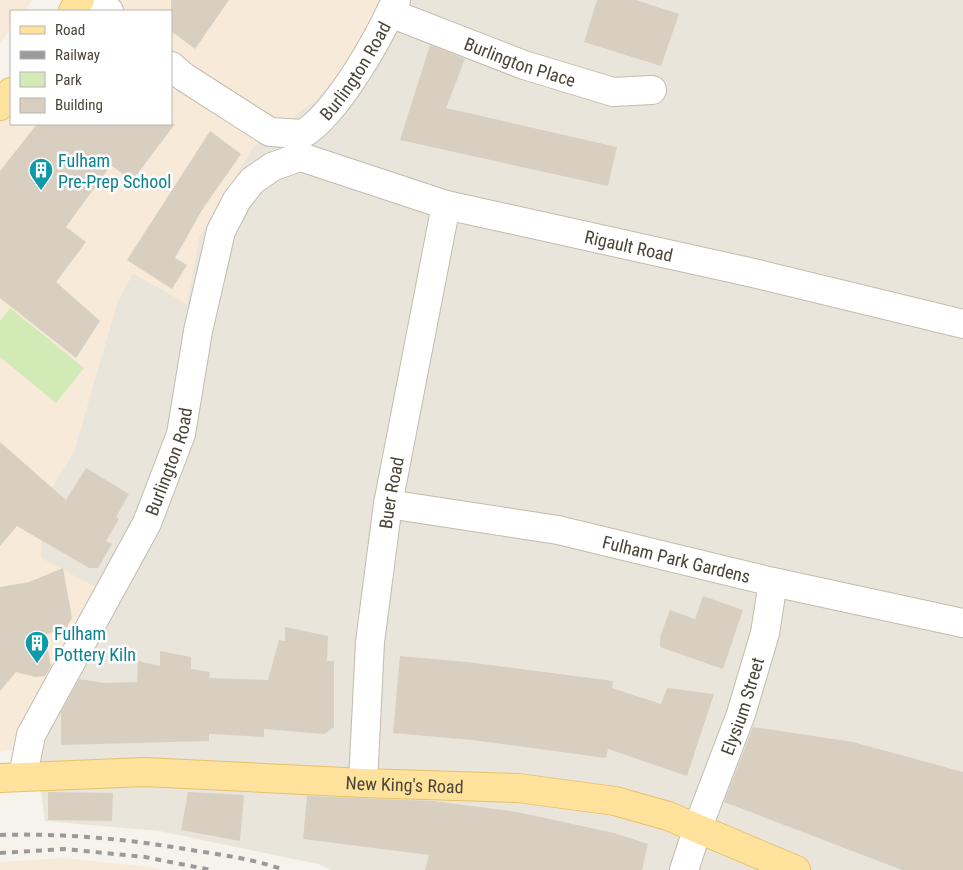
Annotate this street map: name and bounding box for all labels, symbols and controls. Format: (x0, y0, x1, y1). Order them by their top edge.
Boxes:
legend (10, 10, 172, 125)
street label: Burlington Road (315, 18, 394, 124)
text: Road (55, 21, 85, 39)
street label: Burlington Place (461, 32, 578, 91)
text: Railway (55, 46, 100, 64)
text: Park (55, 71, 82, 89)
text: Building (55, 96, 103, 114)
place label: Fulham Pre-Prep School (58, 150, 171, 192)
building icon: Fulham Pre-Prep School (28, 157, 54, 191)
street label: Rigault Road (583, 226, 675, 265)
street label: Burlington Road (140, 406, 196, 518)
street label: Buer Road (374, 455, 407, 530)
street label: Fulham Park Gardens (601, 531, 753, 587)
place label: Fulham Pottery Kiln (54, 623, 136, 665)
building icon: Fulham Pottery Kiln (24, 630, 50, 664)
street label: Elysium Street (716, 655, 768, 758)
street label: New King's Road (345, 772, 464, 797)

